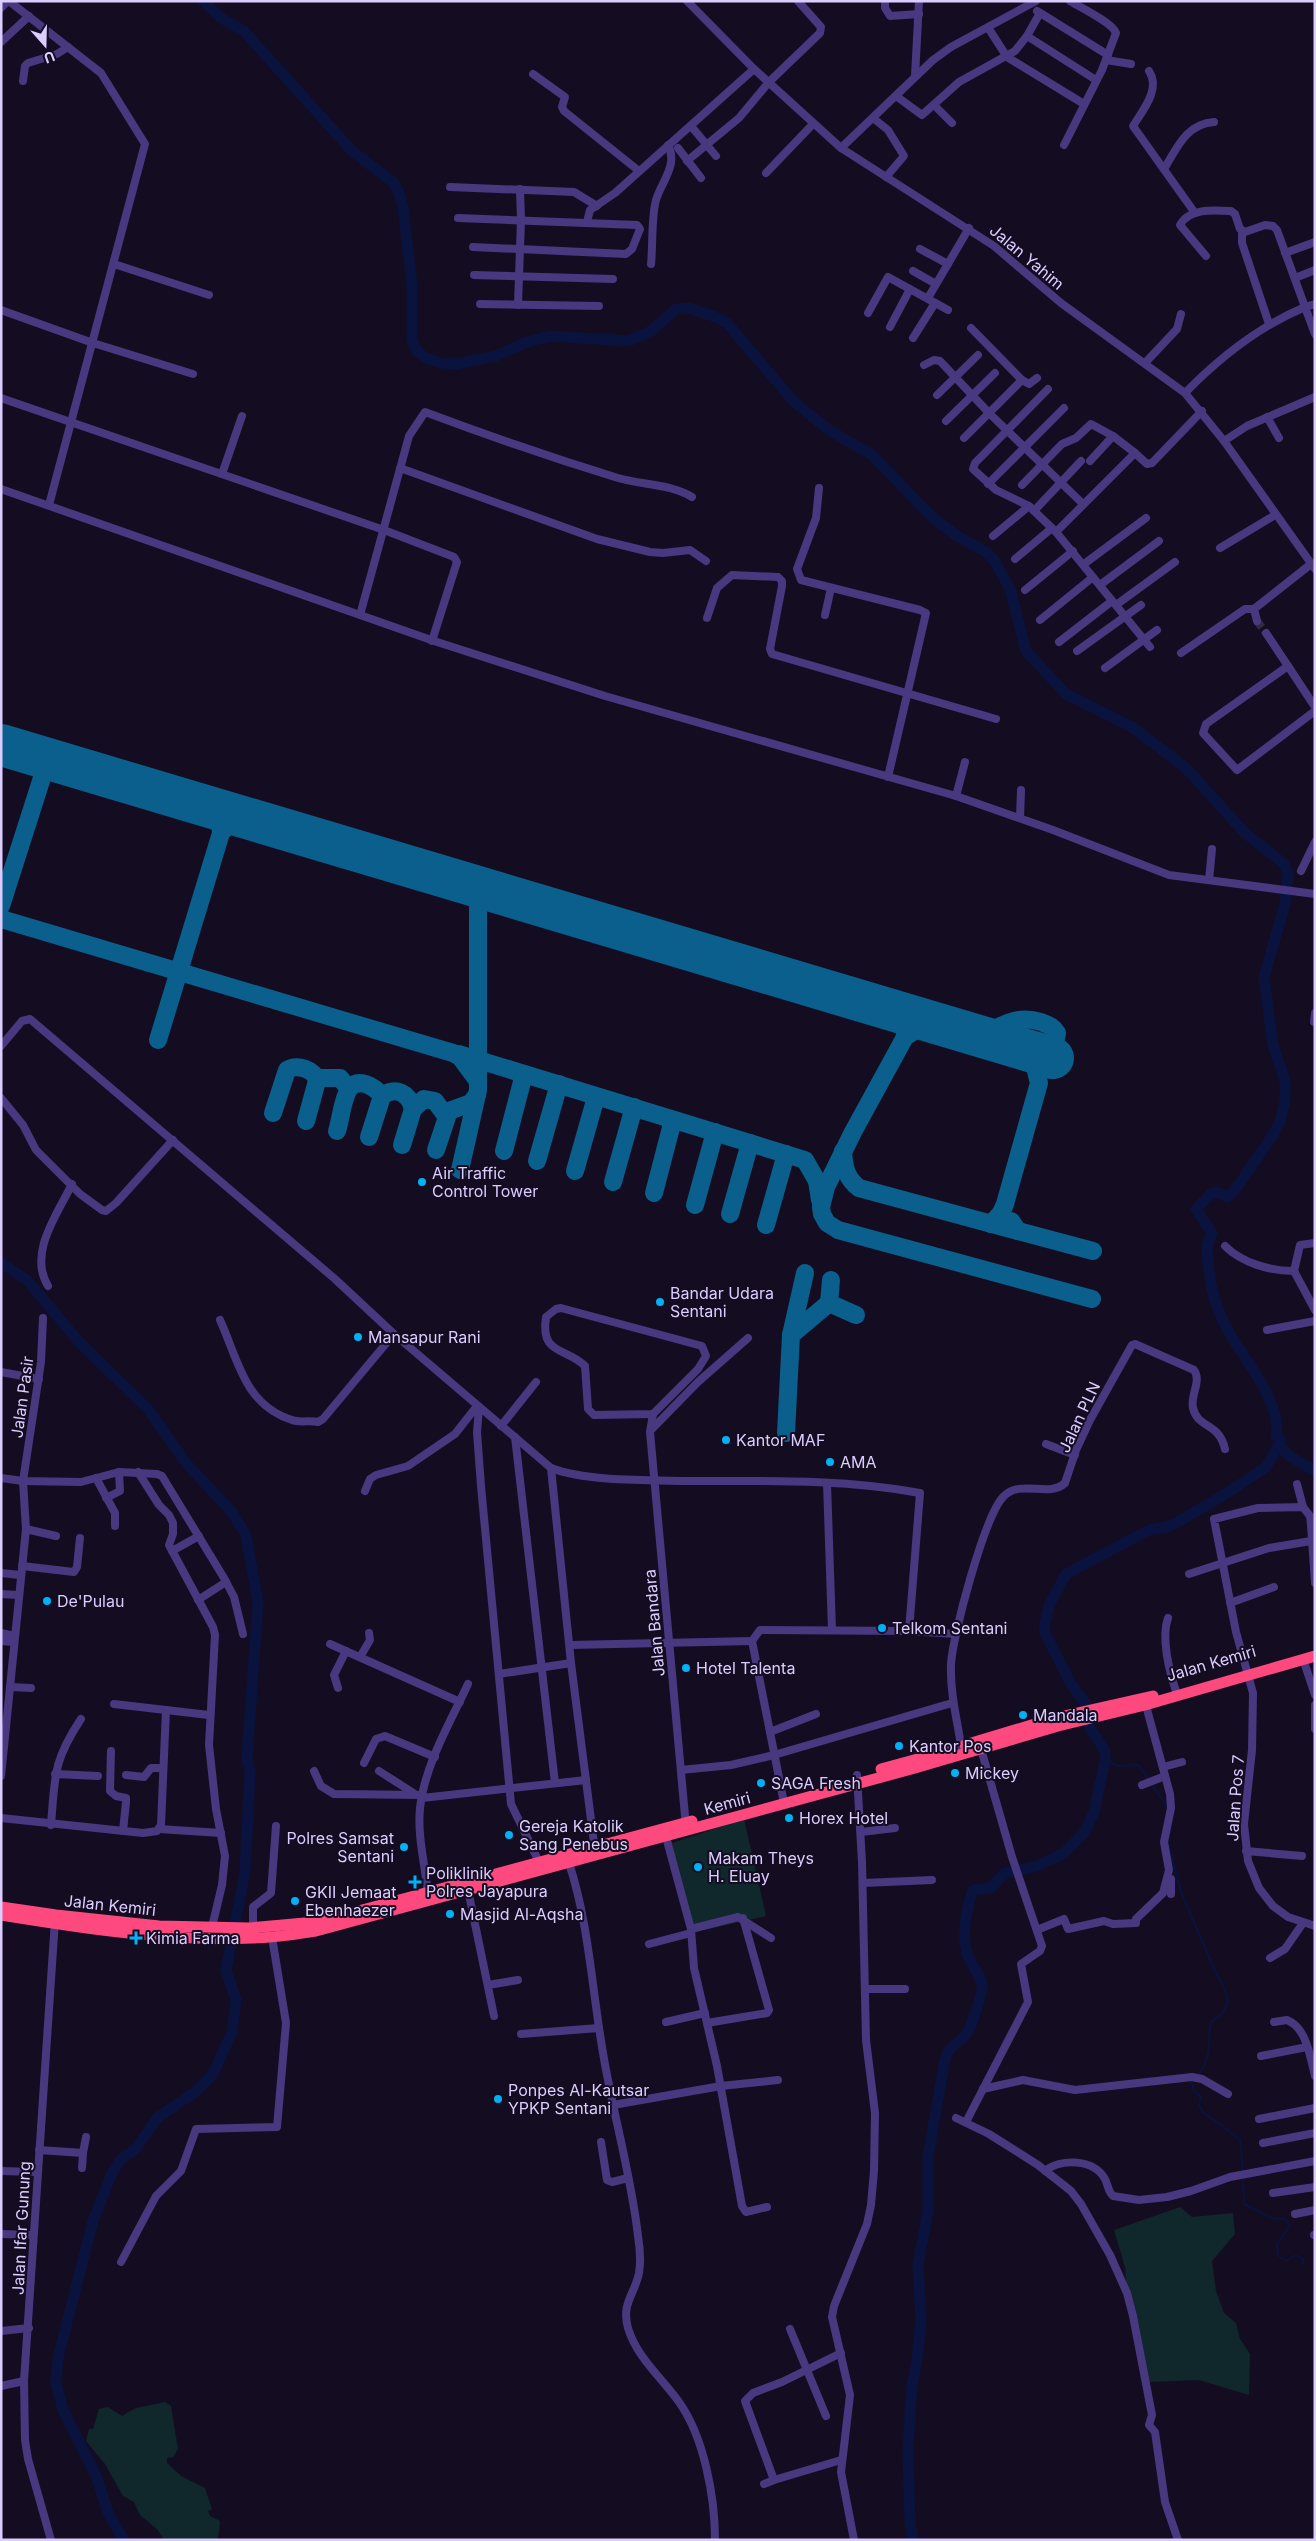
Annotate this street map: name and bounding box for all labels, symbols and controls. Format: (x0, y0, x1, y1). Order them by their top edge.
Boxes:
north arrow (20, 20, 70, 70)
text: U (42, 48, 57, 67)
street label: Jalan Yahim (986, 220, 1068, 294)
place label: Air Traffic Control Tower (432, 1163, 538, 1201)
marker: Air Traffic Control Tower (416, 1176, 428, 1188)
place label: Bandar Udara Sentani (670, 1283, 774, 1321)
marker: Bandar Udara Sentani (654, 1296, 666, 1308)
place label: Mansapur Rani (368, 1327, 481, 1347)
marker: Mansapur Rani (352, 1331, 364, 1343)
street label: Jalan Pasir (6, 1355, 38, 1439)
street label: Jalan PLN (1054, 1378, 1104, 1456)
place label: Kantor MAF (736, 1430, 825, 1450)
marker: Kantor MAF (720, 1434, 732, 1446)
place label: AMA (840, 1452, 877, 1472)
marker: AMA (824, 1456, 836, 1468)
street label: Jalan Bandara (639, 1569, 669, 1677)
place label: De'Pulau (57, 1591, 124, 1611)
marker: De'Pulau (41, 1595, 53, 1607)
place label: Telkom Sentani (892, 1618, 1007, 1638)
marker: Telkom Sentani (876, 1622, 888, 1634)
street label: Jalan Kemiri (1164, 1641, 1258, 1685)
place label: Hotel Talenta (696, 1658, 795, 1678)
marker: Hotel Talenta (680, 1662, 692, 1674)
place label: Mandala (1033, 1705, 1098, 1725)
marker: Mandala (1017, 1709, 1029, 1721)
place label: Kantor Pos (909, 1736, 992, 1756)
marker: Kantor Pos (893, 1740, 905, 1752)
street label: Jalan Pos 7 (1222, 1754, 1248, 1842)
place label: Mickey (965, 1763, 1019, 1783)
marker: Mickey (949, 1767, 961, 1779)
place label: SAGA Fresh (771, 1773, 861, 1793)
marker: SAGA Fresh (755, 1777, 767, 1789)
street label: Kemiri (701, 1787, 753, 1819)
place label: Horex Hotel (799, 1808, 888, 1828)
marker: Horex Hotel (783, 1812, 795, 1824)
place label: Gereja Katolik Sang Penebus (519, 1816, 628, 1854)
place label: Polres Samsat Sentani (286, 1828, 394, 1866)
marker: Gereja Katolik Sang Penebus (503, 1829, 515, 1841)
marker: Polres Samsat Sentani (398, 1841, 410, 1853)
place label: Makam Theys H. Eluay (708, 1848, 814, 1886)
marker: Makam Theys H. Eluay (692, 1861, 704, 1873)
place label: Poliklinik Polres Jayapura (426, 1863, 548, 1901)
marker: Poliklinik Polres Jayapura (408, 1875, 422, 1889)
place label: GKII Jemaat Ebenhaezer (305, 1882, 396, 1920)
street label: Jalan Kemiri (63, 1890, 157, 1920)
marker: GKII Jemaat Ebenhaezer (289, 1895, 301, 1907)
place label: Masjid Al-Aqsha (460, 1904, 583, 1924)
marker: Masjid Al-Aqsha (444, 1908, 456, 1920)
place label: Kimia Farma (146, 1928, 240, 1948)
marker: Kimia Farma (130, 1932, 142, 1944)
place label: Ponpes Al-Kautsar YPKP Sentani (508, 2080, 649, 2118)
marker: Ponpes Al-Kautsar YPKP Sentani (492, 2093, 504, 2105)
street label: Jalan Ifar Gunung (8, 2161, 34, 2295)

